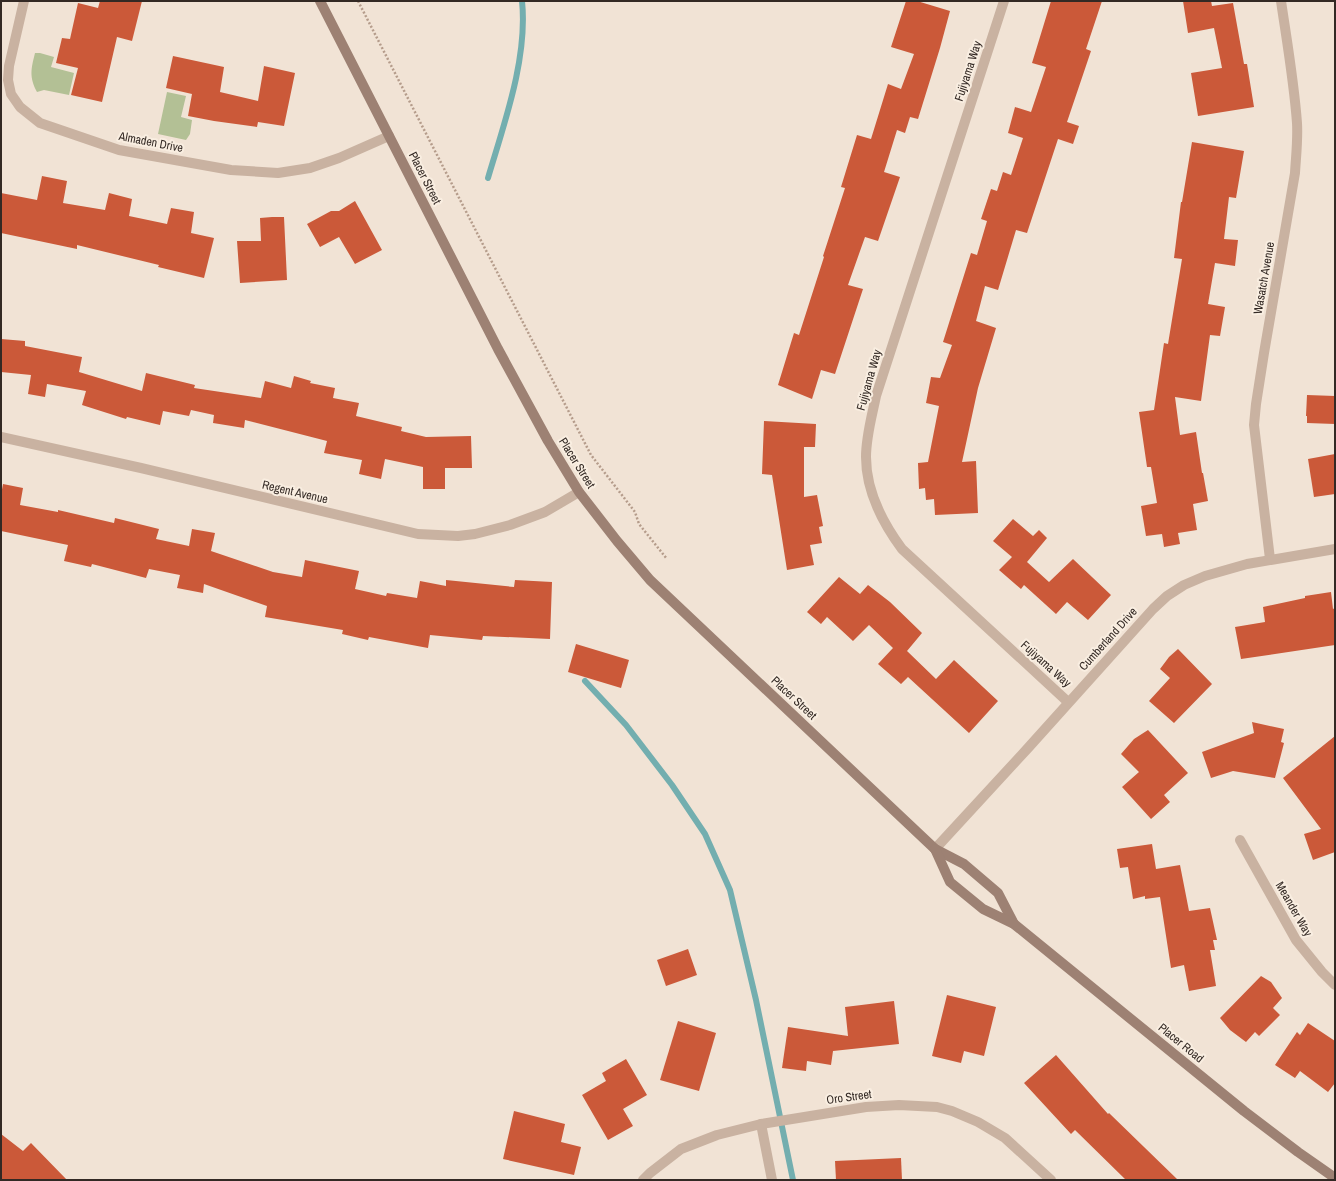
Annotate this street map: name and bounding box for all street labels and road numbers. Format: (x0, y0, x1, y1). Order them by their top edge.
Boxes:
street label: Fujiyama Way (951, 39, 985, 103)
street label: Almaden Drive (117, 128, 184, 156)
street label: Placer Street (405, 149, 445, 207)
street label: Wasatch Avenue (1250, 241, 1278, 315)
street label: Fujiyama Way (853, 348, 885, 412)
street label: Placer Street (555, 435, 599, 492)
street label: Regent Avenue (260, 477, 330, 507)
street label: Cumberland Drive (1075, 604, 1141, 674)
street label: Fujiyama Way (1017, 637, 1075, 691)
street label: Placer Street (768, 673, 820, 723)
street label: Meander Way (1272, 879, 1316, 939)
street label: Placer Road (1155, 1020, 1207, 1066)
street label: Oro Street (825, 1086, 873, 1108)

